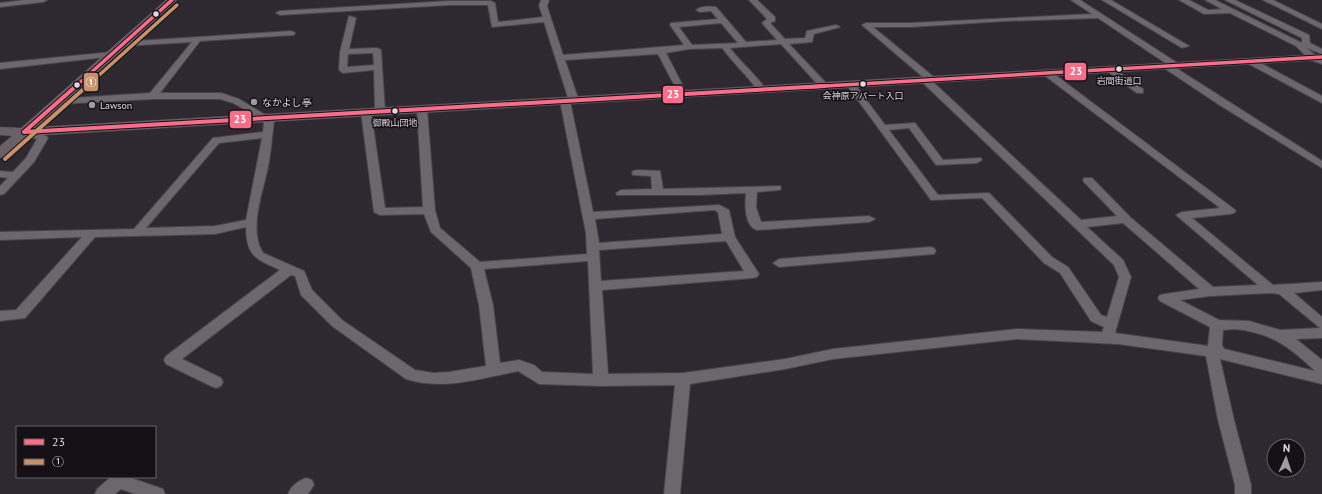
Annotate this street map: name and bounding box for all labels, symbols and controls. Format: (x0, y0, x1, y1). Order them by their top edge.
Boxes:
unlabelled marker (151, 9, 161, 19)
line badge: 23 (1064, 62, 1087, 81)
text: 23 (1070, 64, 1082, 78)
marker: 岩間街道口 (1114, 64, 1124, 74)
line badge: ① (83, 72, 99, 92)
text: ① (86, 75, 97, 89)
place label: 岩間街道口 (1096, 75, 1142, 86)
marker: 会神原アパート入口 (858, 79, 868, 89)
unlabelled marker (72, 80, 82, 90)
line badge: 23 (662, 85, 684, 104)
text: 23 (667, 87, 679, 101)
place label: 会神原アパート入口 (823, 90, 903, 101)
place label: なかよし亭 (262, 96, 312, 109)
marker: なかよし亭 (249, 97, 259, 107)
place label: Lawson (100, 99, 132, 112)
marker: Lawson (87, 100, 97, 110)
marker: 御殿山団地 (390, 106, 400, 116)
line badge: 23 (229, 110, 252, 129)
text: 23 (234, 112, 246, 126)
place label: 御殿山団地 (372, 117, 418, 128)
legend (16, 426, 156, 478)
text: 23 (52, 434, 65, 449)
north arrow (1266, 438, 1306, 478)
text: N (1283, 441, 1291, 455)
text: ① (52, 454, 64, 469)

